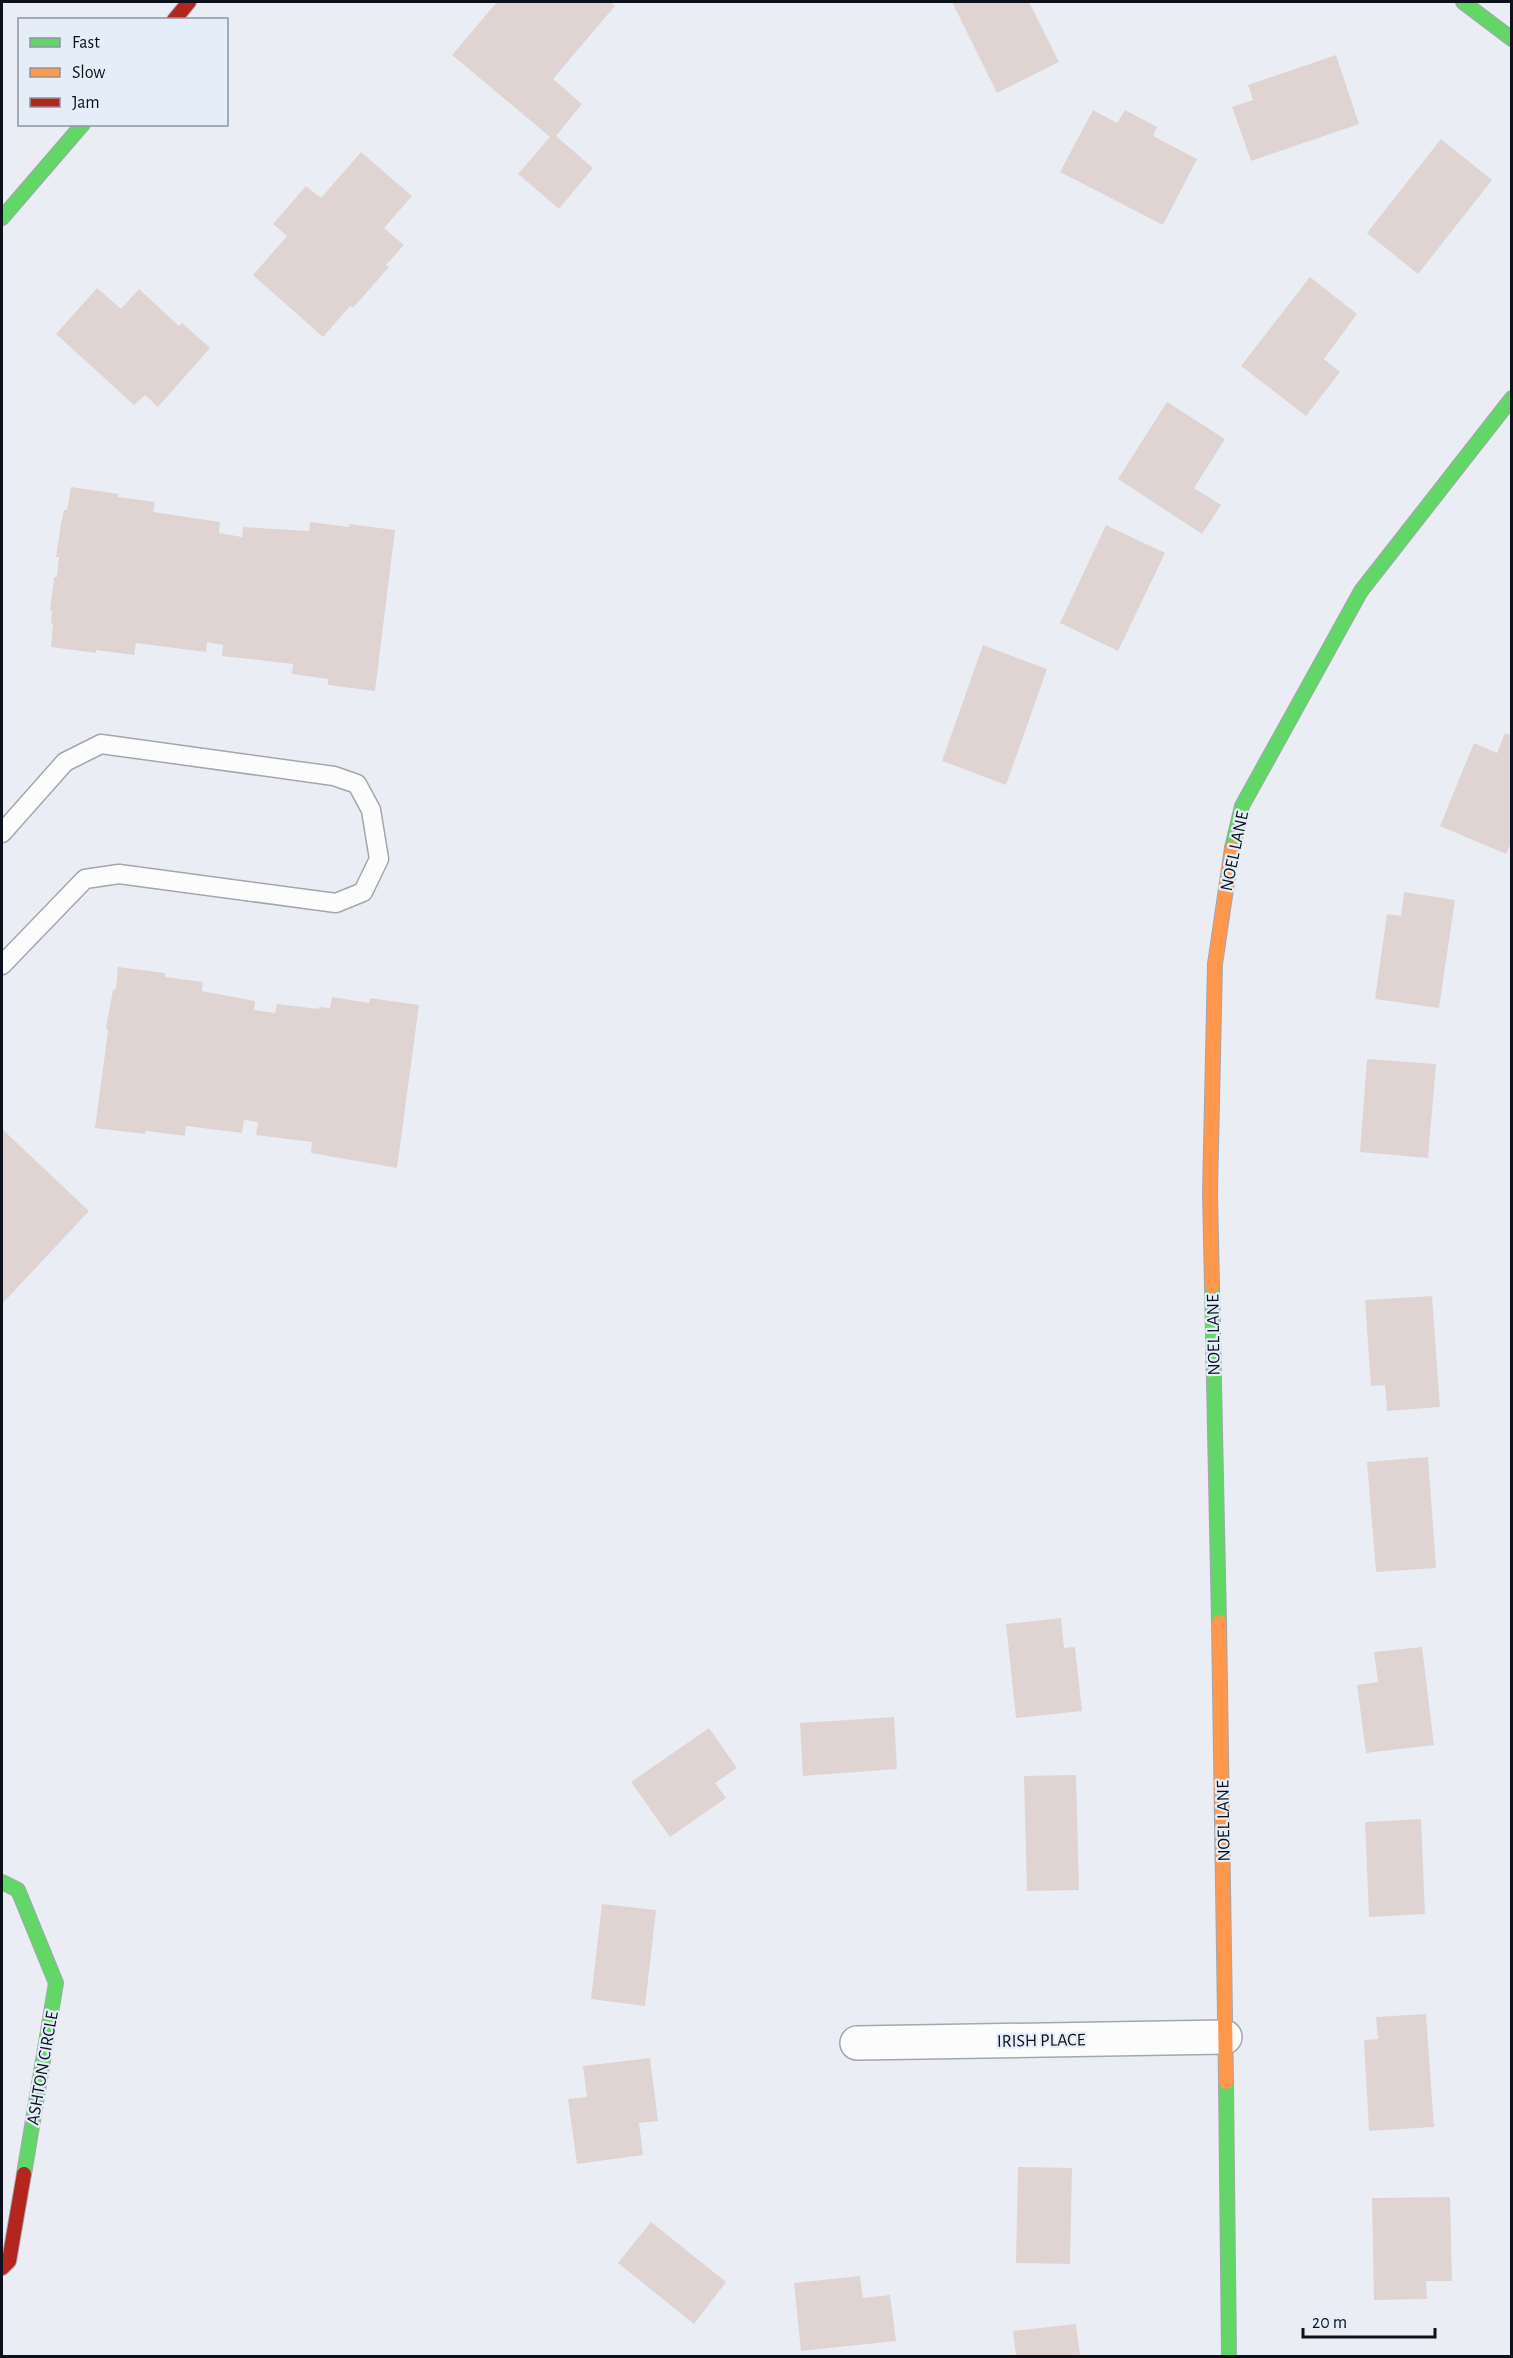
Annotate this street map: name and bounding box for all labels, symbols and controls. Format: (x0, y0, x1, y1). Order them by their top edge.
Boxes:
legend (18, 18, 228, 126)
text: Fast (72, 34, 100, 52)
text: Slow (72, 64, 105, 82)
text: Jam (72, 94, 100, 112)
street label: NOEL LANE (1218, 809, 1252, 893)
street label: NOEL LANE (1204, 1294, 1224, 1376)
street label: NOEL LANE (1214, 1780, 1234, 1862)
street label: ASHTON CIRCLE (24, 2010, 62, 2127)
street label: IRISH PLACE (997, 2031, 1086, 2051)
scale bar (1303, 2301, 1435, 2339)
text: 20 m (1312, 2314, 1347, 2332)

